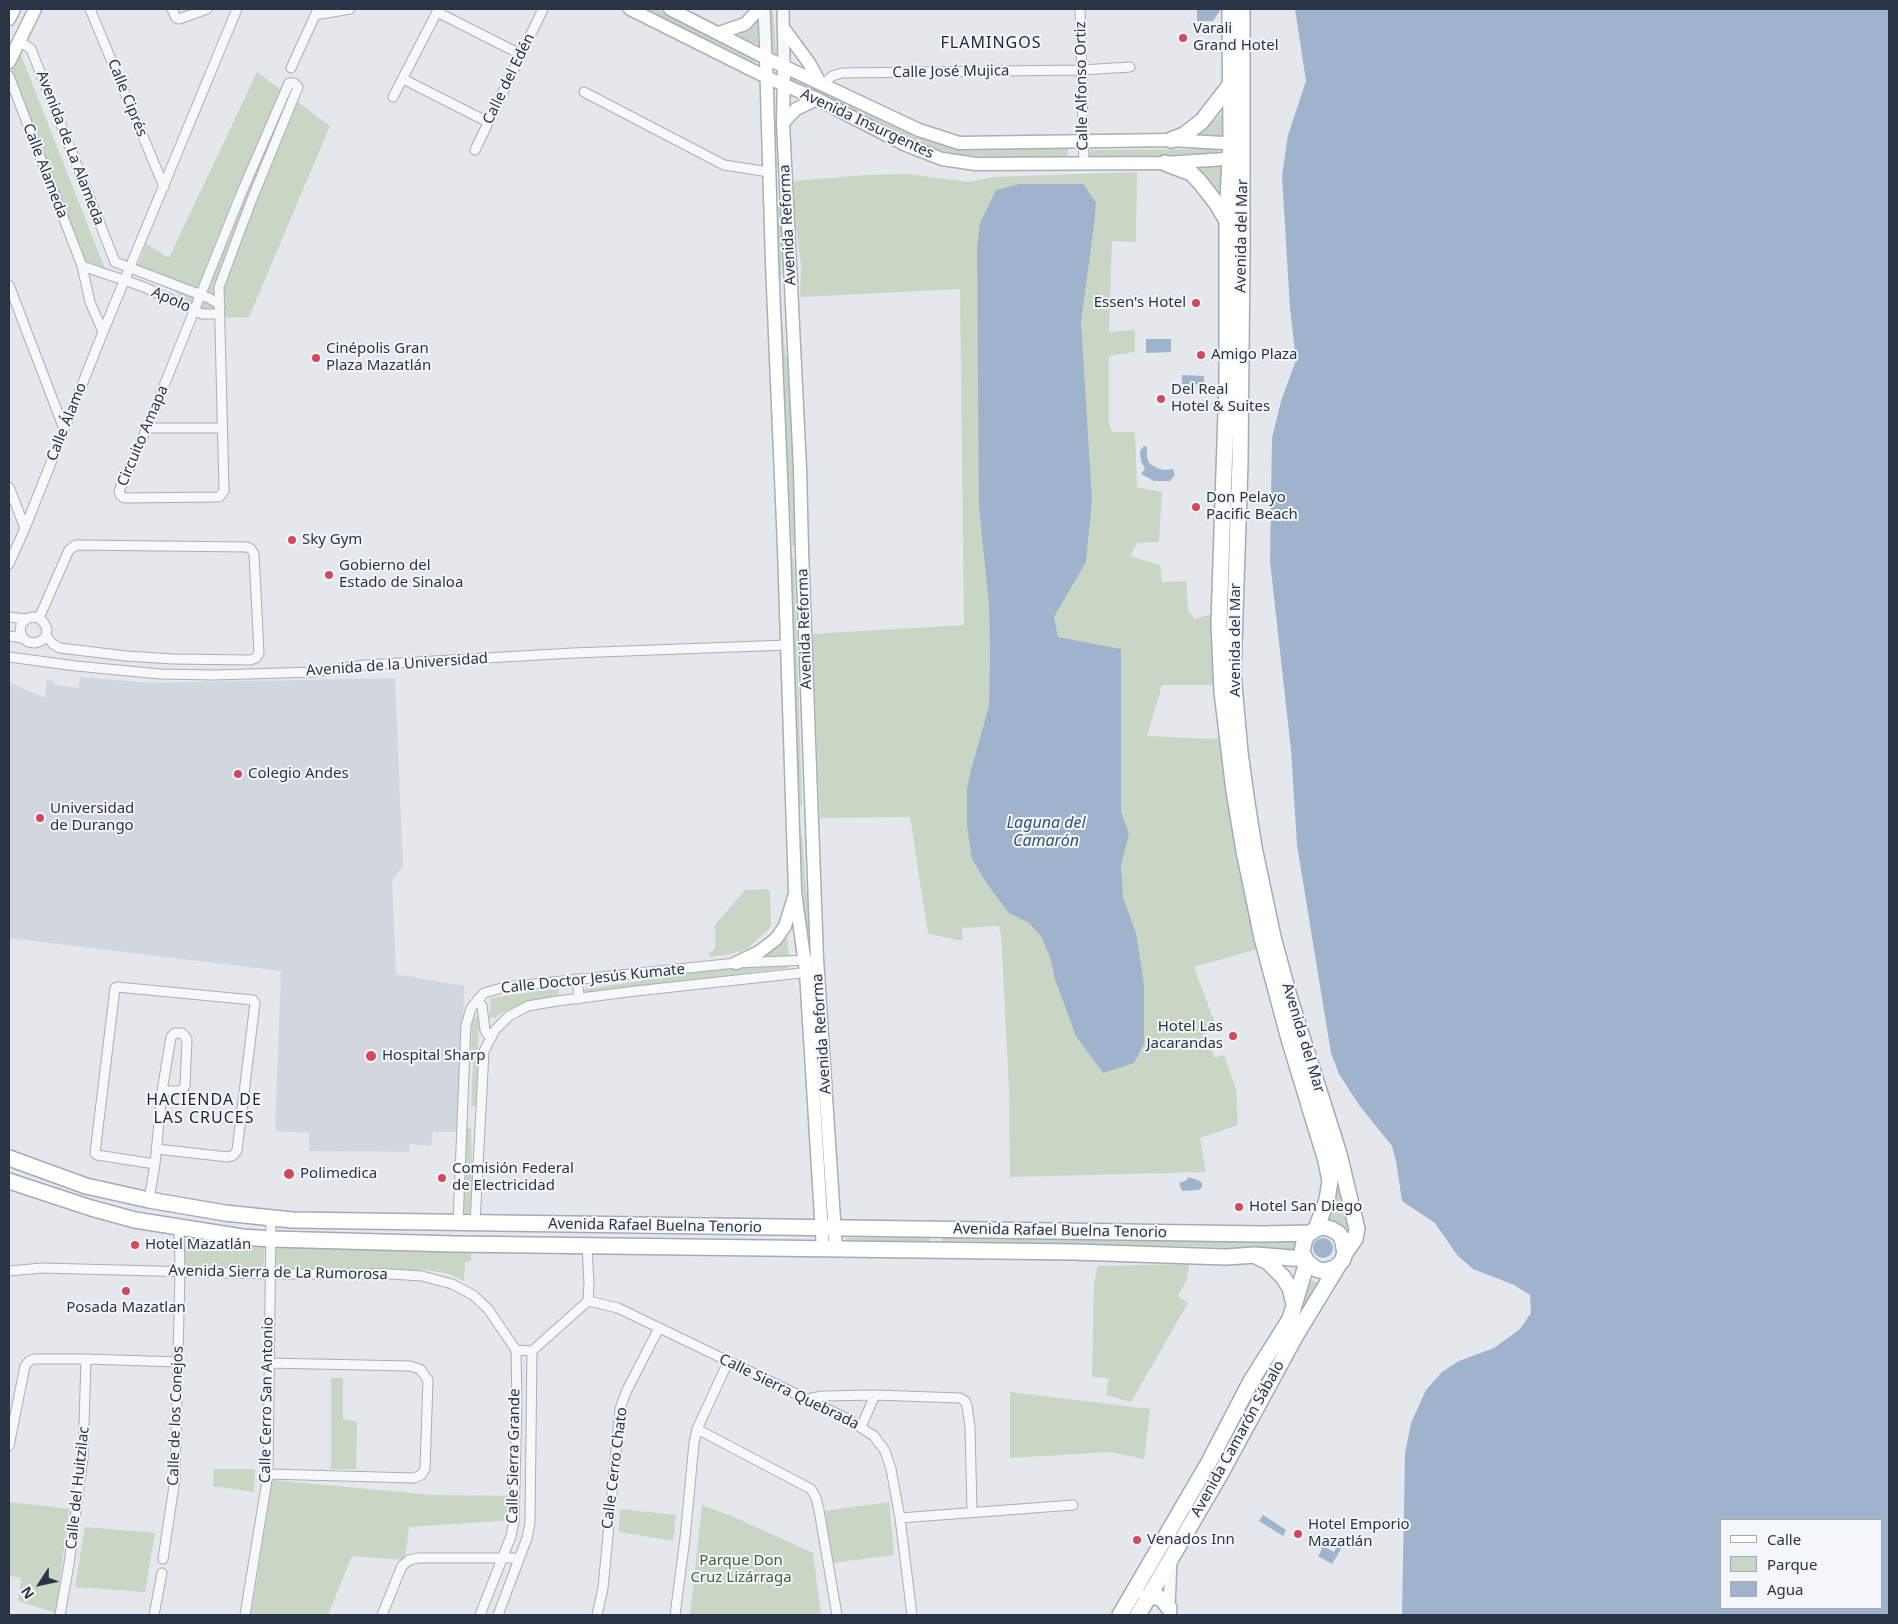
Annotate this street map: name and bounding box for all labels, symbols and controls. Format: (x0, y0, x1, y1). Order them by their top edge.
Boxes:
place label: Varali Grand Hotel (1193, 20, 1279, 55)
street label: Calle Alfonso Ortiz (1072, 21, 1092, 151)
street label: Calle del Edén (479, 31, 539, 127)
marker: Varali Grand Hotel (1177, 32, 1189, 44)
district label: FLAMINGOS (939, 33, 1043, 53)
street label: Calle Ciprés (103, 57, 151, 139)
street label: Calle José Mujica (892, 62, 1010, 82)
street label: Avenida de La Alameda (32, 68, 108, 228)
street label: Avenida Insurgentes (797, 85, 937, 163)
street label: Calle Alameda (19, 121, 71, 221)
street label: Avenida Reforma (776, 164, 800, 286)
street label: Avenida del Mar (1232, 179, 1252, 293)
street label: Apolo (149, 283, 193, 317)
place label: Essen's Hotel (1094, 294, 1186, 312)
marker: Essen's Hotel (1190, 297, 1202, 309)
place label: Cinépolis Gran Plaza Mazatlán (326, 340, 431, 375)
place label: Amigo Plaza (1211, 346, 1298, 364)
marker: Amigo Plaza (1195, 349, 1207, 361)
marker: Cinépolis Gran Plaza Mazatlán (310, 352, 322, 364)
street label: Calle Álamo (43, 380, 91, 464)
place label: Del Real Hotel & Suites (1171, 381, 1270, 416)
street label: Circuito Amapa (114, 383, 172, 489)
marker: Del Real Hotel & Suites (1155, 393, 1167, 405)
place label: Don Pelayo Pacific Beach (1206, 489, 1298, 524)
marker: Don Pelayo Pacific Beach (1190, 501, 1202, 513)
place label: Sky Gym (302, 531, 362, 549)
marker: Sky Gym (286, 534, 298, 546)
place label: Gobierno del Estado de Sinaloa (339, 557, 463, 592)
street label: Avenida Reforma (794, 568, 816, 690)
marker: Gobierno del Estado de Sinaloa (323, 569, 335, 581)
street label: Avenida del Mar (1227, 583, 1245, 697)
street label: Avenida de la Universidad (305, 650, 489, 680)
place label: Colegio Andes (248, 765, 349, 783)
marker: Colegio Andes (232, 768, 244, 780)
place label: Universidad de Durango (50, 800, 134, 835)
marker: Universidad de Durango (34, 812, 46, 824)
water label: Laguna del Camarón (1006, 813, 1086, 851)
street label: Calle Doctor Jesús Kumate (500, 960, 686, 998)
street label: Avenida Reforma (809, 973, 835, 1095)
street label: Avenida del Mar (1278, 981, 1328, 1095)
place label: Hotel Las Jacarandas (1146, 1018, 1223, 1053)
marker: Hotel Las Jacarandas (1227, 1030, 1239, 1042)
place label: Hospital Sharp (382, 1047, 485, 1065)
marker: Hospital Sharp (364, 1049, 378, 1063)
district label: HACIENDA DE LAS CRUCES (145, 1090, 263, 1128)
place label: Comisión Federal de Electricidad (452, 1160, 574, 1195)
place label: Polimedica (300, 1165, 377, 1183)
marker: Polimedica (282, 1167, 296, 1181)
marker: Comisión Federal de Electricidad (436, 1172, 448, 1184)
place label: Hotel San Diego (1249, 1198, 1362, 1216)
marker: Hotel San Diego (1233, 1201, 1245, 1213)
street label: Avenida Rafael Buelna Tenorio (548, 1215, 762, 1237)
street label: Avenida Rafael Buelna Tenorio (953, 1220, 1167, 1242)
place label: Hotel Mazatlán (145, 1236, 251, 1254)
marker: Hotel Mazatlán (129, 1239, 141, 1251)
street label: Avenida Sierra de La Rumorosa (168, 1262, 388, 1284)
marker: Posada Mazatlan (120, 1285, 132, 1297)
place label: Posada Mazatlan (66, 1299, 186, 1317)
street label: Calle Cerro San Antonio (257, 1317, 277, 1483)
street label: Calle de los Conejos (165, 1346, 187, 1486)
street label: Calle Sierra Quebrada (716, 1350, 862, 1434)
street label: Avenida Camarón Sábalo (1187, 1358, 1289, 1520)
street label: Calle Sierra Grande (504, 1388, 524, 1524)
street label: Calle Cerro Chato (599, 1406, 631, 1530)
street label: Calle del Huitzilac (63, 1426, 93, 1550)
place label: Hotel Emporio Mazatlán (1308, 1516, 1410, 1551)
legend (1720, 1519, 1883, 1609)
marker: Hotel Emporio Mazatlán (1292, 1528, 1304, 1540)
text: Calle (1767, 1529, 1801, 1549)
place label: Venados Inn (1147, 1531, 1235, 1549)
marker: Venados Inn (1131, 1534, 1143, 1546)
park label: Parque Don Cruz Lizárraga (690, 1552, 792, 1587)
text: Parque (1767, 1554, 1817, 1574)
north arrow (15, 1559, 65, 1609)
text: Agua (1767, 1579, 1804, 1599)
text: N (16, 1583, 38, 1603)

